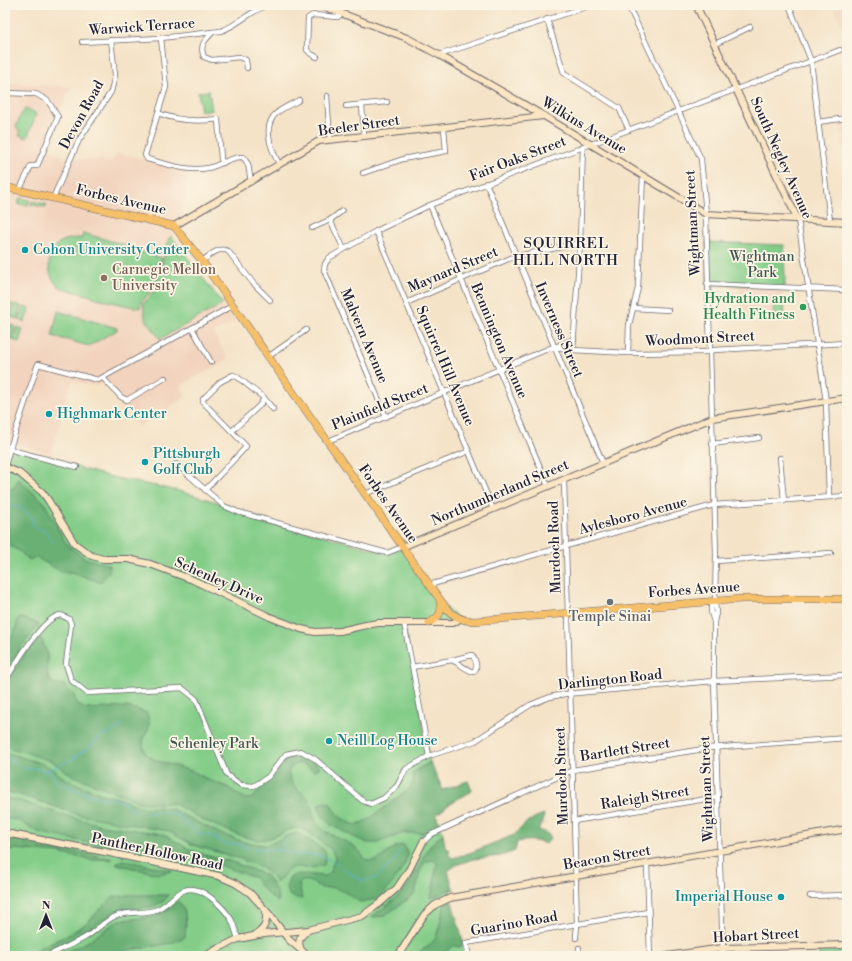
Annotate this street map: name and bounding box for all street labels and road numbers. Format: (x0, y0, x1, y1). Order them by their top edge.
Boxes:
street label: Warwick Terrace (87, 14, 196, 40)
street label: Devon Road (56, 77, 108, 153)
street label: Wilkins Avenue (537, 93, 630, 159)
street label: South Negley Avenue (746, 94, 816, 222)
street label: Beeler Street (316, 111, 401, 141)
street label: Fair Oaks Street (467, 132, 569, 186)
street label: Wightman Street (681, 170, 705, 277)
street label: Forbes Avenue (74, 181, 168, 219)
street label: Maynard Street (405, 243, 501, 297)
street label: Inverness Street (531, 279, 587, 381)
street label: Bennington Avenue (466, 280, 531, 402)
street label: Malvern Avenue (336, 286, 392, 386)
street label: Squirrel Hill Avenue (412, 303, 478, 429)
street label: Woodmont Street (644, 327, 755, 351)
street label: Plainfield Street (329, 379, 431, 435)
street label: Northumberland Street (429, 456, 571, 530)
street label: Forbes Avenue (354, 461, 422, 547)
street label: Aylesboro Avenue (576, 493, 689, 539)
street label: Murdoch Road (544, 500, 566, 594)
street label: Schenley Drive (172, 553, 266, 609)
street label: Forbes Avenue (647, 578, 741, 602)
street label: Darlington Road (557, 666, 663, 694)
street label: Murdoch Street (551, 727, 573, 825)
street label: Bartlett Street (578, 734, 671, 766)
street label: Wightman Street (696, 736, 718, 843)
street label: Raleigh Street (599, 782, 691, 814)
street label: Panther Hollow Road (90, 829, 224, 875)
street label: Beacon Street (561, 841, 652, 875)
street label: Guarino Road (469, 907, 559, 940)
street label: Hobart Street (712, 925, 800, 947)

